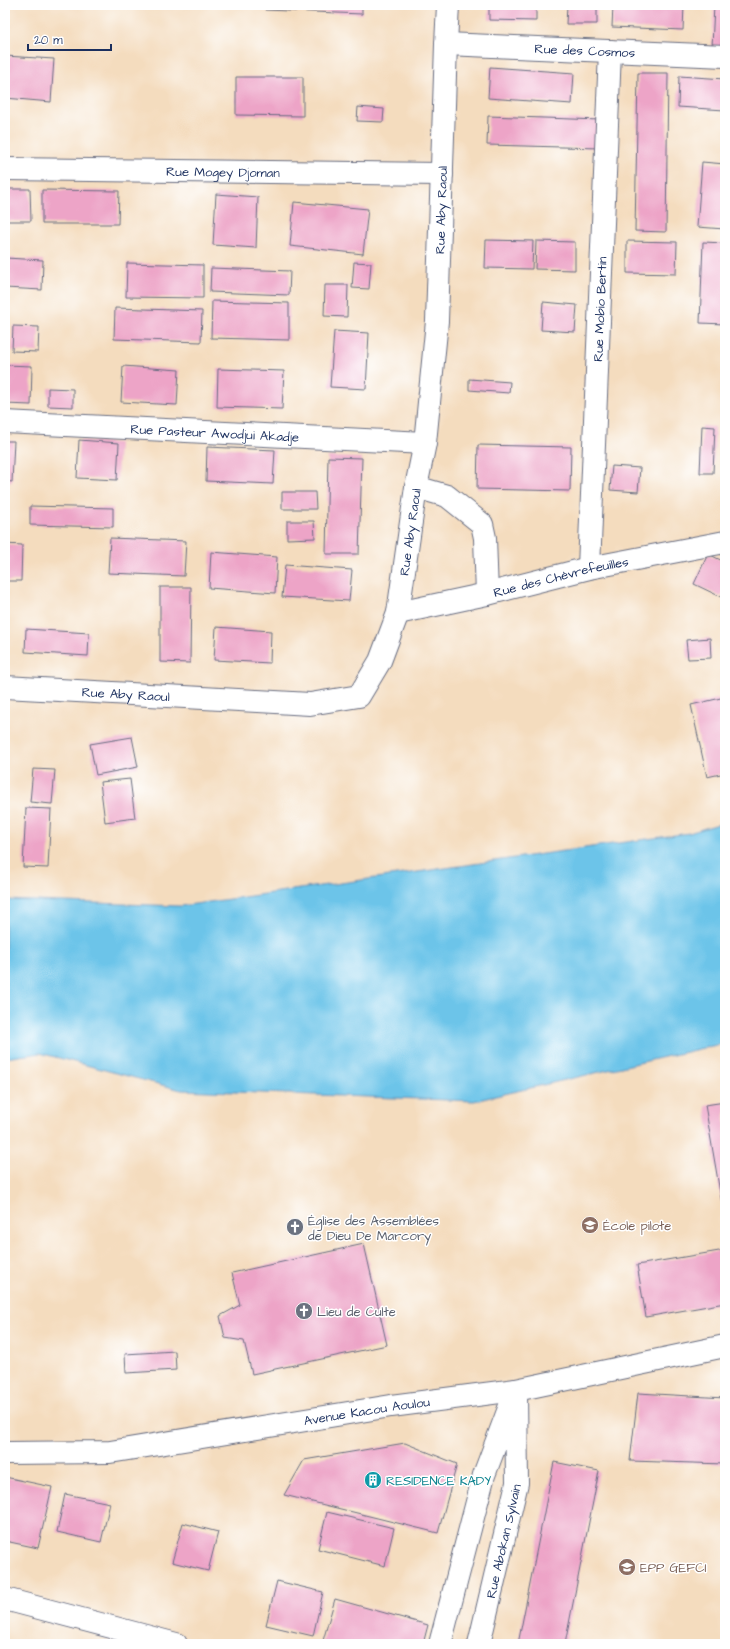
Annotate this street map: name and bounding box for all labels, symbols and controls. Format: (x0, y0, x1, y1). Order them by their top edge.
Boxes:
scale bar (28, 26, 111, 52)
text: 20 m (34, 32, 63, 49)
street label: Rue des Cosmos (534, 40, 636, 62)
street label: Rue Mogey Djoman (166, 163, 280, 183)
street label: Rue Aby Raoul (431, 166, 452, 254)
street label: Rue Mobio Bertin (589, 256, 612, 362)
street label: Rue Pasteur Awodjui Akadje (130, 420, 299, 447)
street label: Rue Aby Raoul (395, 487, 426, 577)
street label: Rue des Chèvrefeuilles (492, 553, 631, 602)
street label: Rue Aby Raoul (81, 683, 170, 706)
place label: Église des Assemblées de Dieu De Marcory (308, 1212, 440, 1246)
school or university icon: École pilote (580, 1215, 600, 1235)
church icon: Église des Assemblées de Dieu De Marcory (285, 1217, 305, 1237)
place label: École pilote (603, 1217, 671, 1235)
church icon: Lieu de Culte (294, 1301, 314, 1321)
place label: Lieu de Culte (317, 1303, 396, 1321)
street label: Avenue Kacou Aoulou (302, 1393, 431, 1430)
building icon: RESIDENCE KADY (363, 1470, 383, 1490)
place label: RESIDENCE KADY (386, 1472, 491, 1490)
street label: Rue Abokan Sylvain (482, 1482, 527, 1600)
school or university icon: EPP GEFCI (617, 1557, 637, 1577)
place label: EPP GEFCI (640, 1559, 706, 1577)

